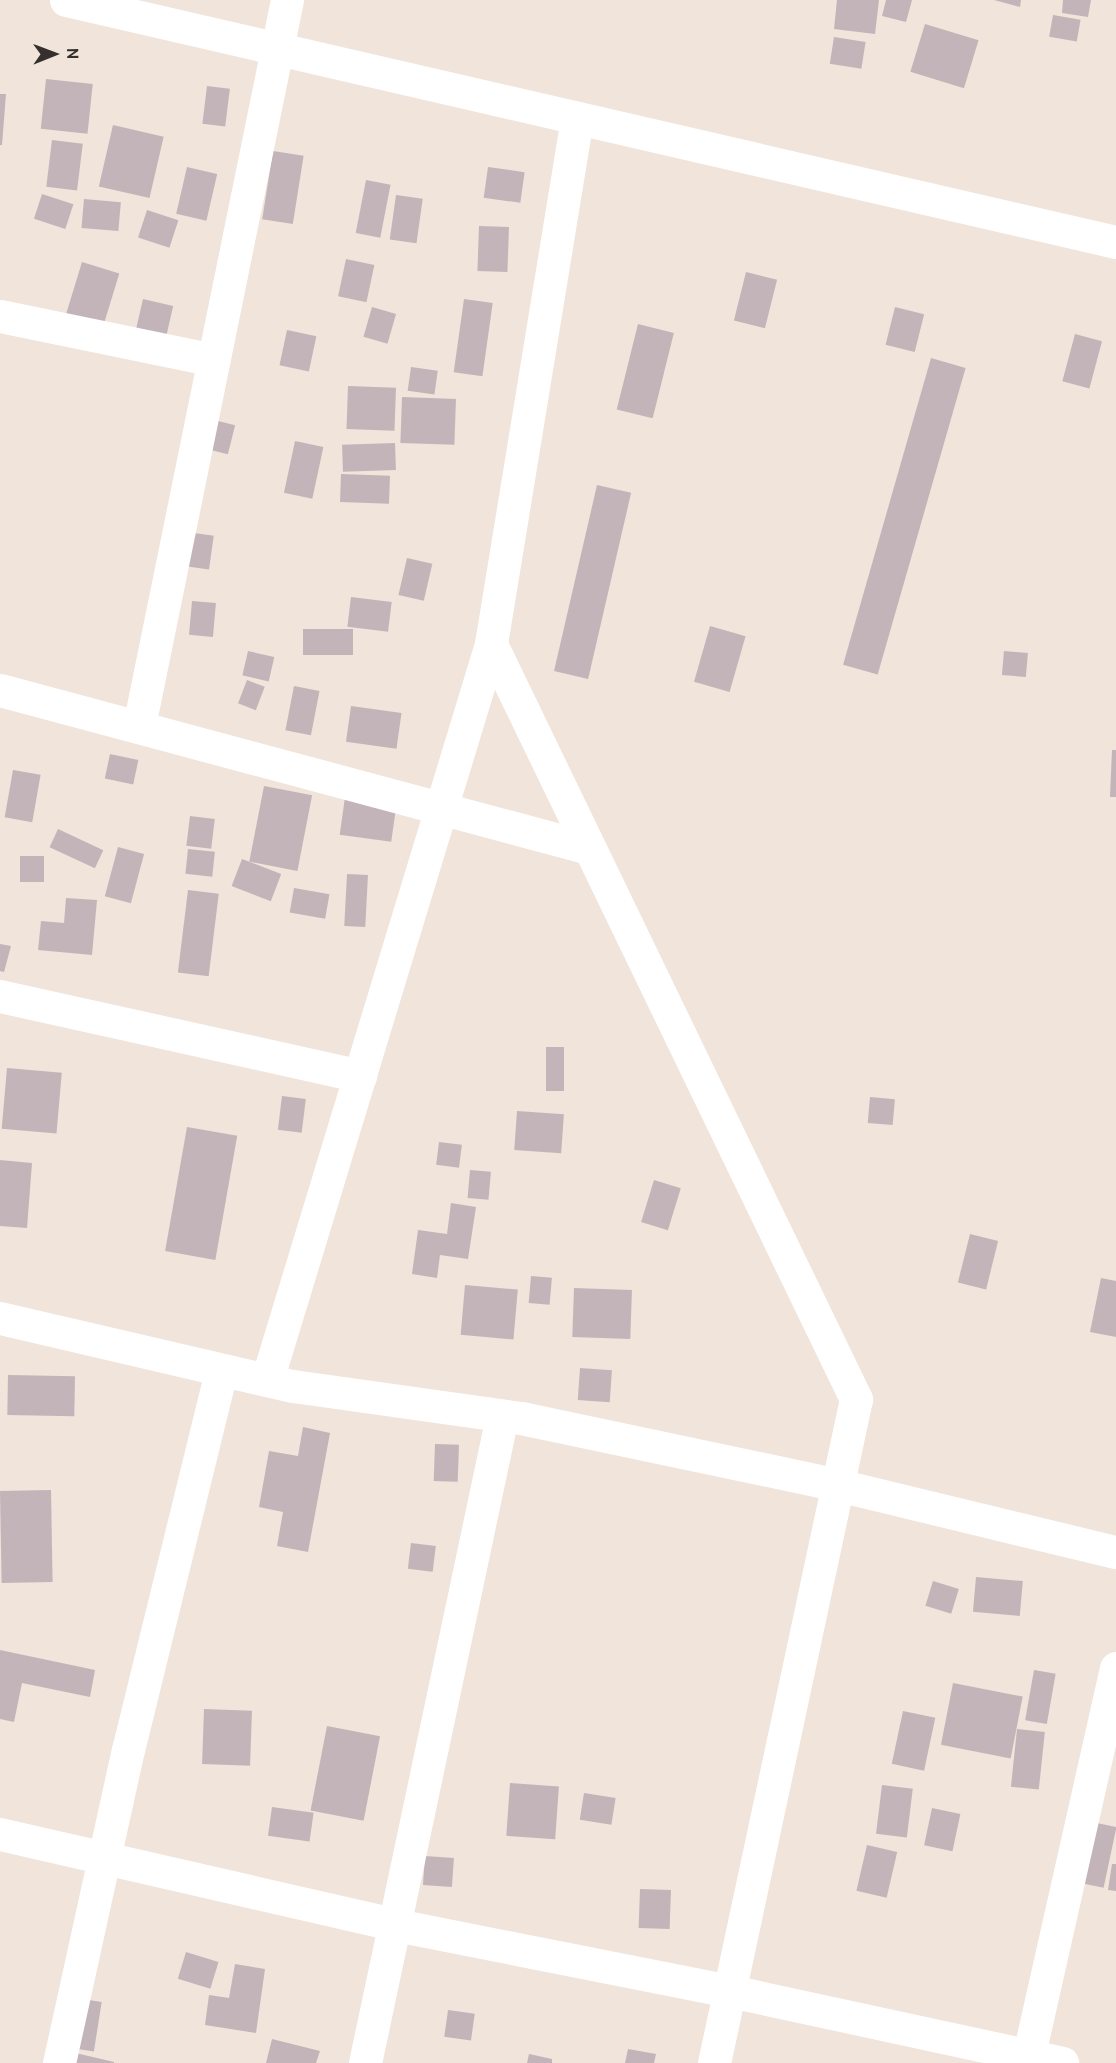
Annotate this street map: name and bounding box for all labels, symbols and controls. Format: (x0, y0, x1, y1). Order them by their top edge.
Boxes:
north arrow (24, 24, 84, 84)
text: N (63, 48, 82, 59)

